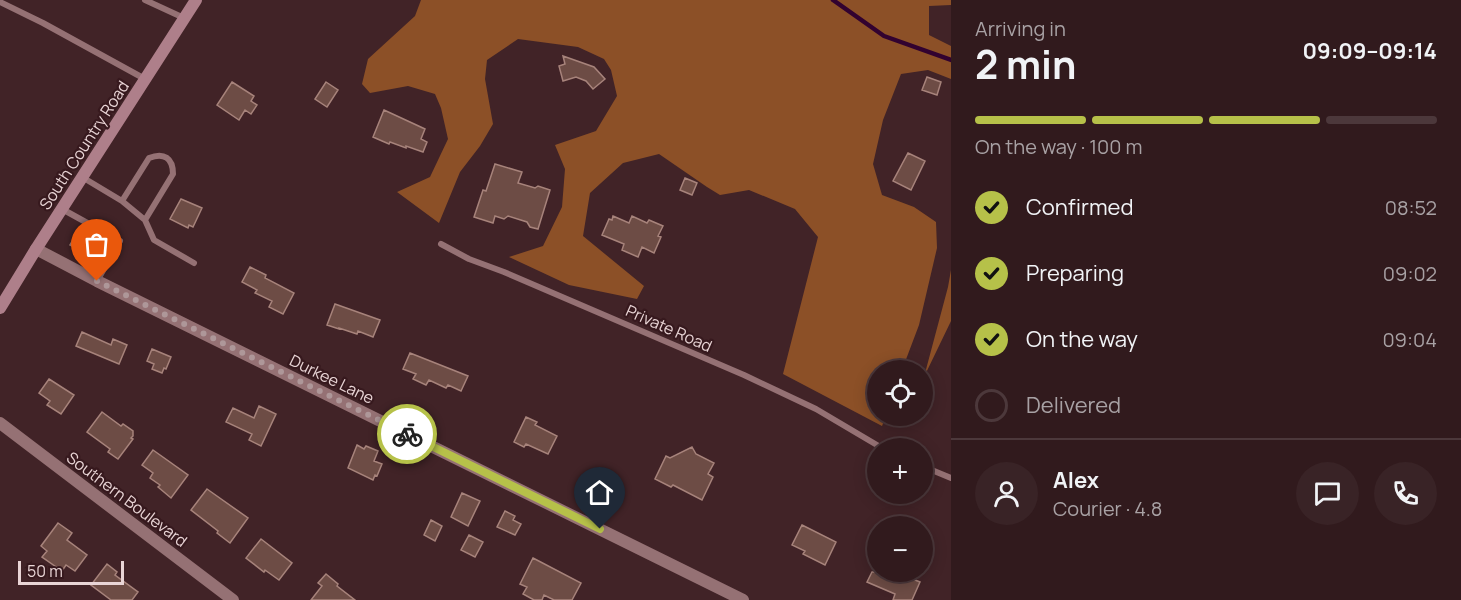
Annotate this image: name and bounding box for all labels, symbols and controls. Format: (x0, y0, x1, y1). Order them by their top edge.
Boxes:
text: Arriving in (975, 15, 1066, 42)
text: 09:09–09:14 (1303, 36, 1437, 66)
text: 2 min (975, 37, 1076, 91)
street label: South Country Road (34, 76, 134, 214)
text: On the way · 100 m (975, 133, 1142, 160)
icon: check (975, 191, 1008, 224)
text: Confirmed (1026, 192, 1134, 222)
text: 08:52 (1385, 194, 1437, 221)
pin (71, 219, 122, 281)
icon: bag (80, 228, 113, 261)
icon: check (975, 257, 1008, 290)
text: Preparing (1026, 258, 1124, 288)
text: 09:02 (1383, 260, 1437, 287)
street label: Private Road (622, 299, 716, 357)
icon: check (975, 323, 1008, 356)
text: On the way (1026, 324, 1138, 354)
text: 09:04 (1382, 326, 1437, 353)
street label: Durkee Lane (286, 349, 378, 409)
map controls (867, 360, 933, 582)
button: locate (867, 360, 933, 426)
text: Delivered (1026, 390, 1121, 420)
courier (377, 404, 437, 464)
icon: bike (391, 418, 424, 451)
button: + (867, 438, 933, 504)
street label: Southern Boulevard (62, 446, 192, 552)
button: person (975, 462, 1038, 525)
button: chat (1296, 462, 1359, 525)
button: phone (1374, 462, 1437, 525)
text: Alex (1053, 465, 1099, 495)
pin (574, 467, 625, 529)
icon: home (583, 476, 616, 509)
text: Courier · 4.8 (1053, 495, 1162, 522)
button: − (867, 516, 933, 582)
scale bar (18, 558, 124, 586)
text: 50 m (27, 560, 63, 582)

